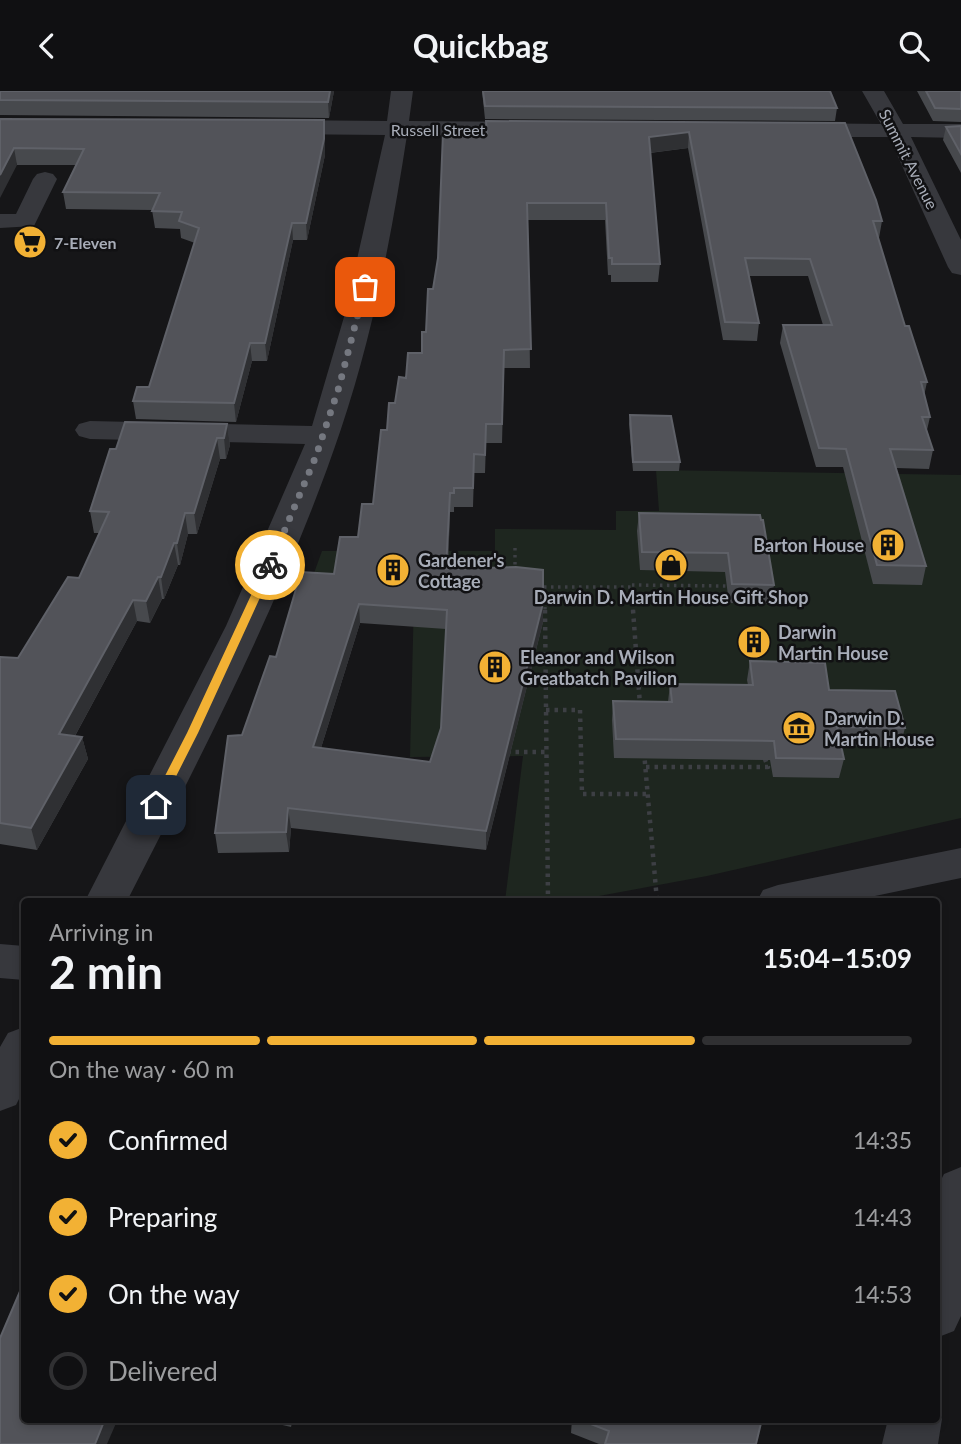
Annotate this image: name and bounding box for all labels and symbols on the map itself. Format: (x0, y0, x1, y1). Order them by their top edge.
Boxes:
street label: Summit Avenue (876, 106, 942, 212)
street label: Russell Street (391, 120, 486, 139)
supermarket icon: 7-Eleven (11, 223, 49, 261)
place label: 7-Eleven (54, 233, 117, 252)
pin (335, 257, 395, 317)
building icon: Barton House (869, 526, 907, 564)
courier (235, 530, 305, 600)
place label: Barton House (753, 534, 864, 556)
shop icon: Darwin D. Martin House Gift Shop (652, 546, 690, 584)
place label: Gardener's Cottage (418, 549, 505, 592)
building icon: Gardener's Cottage (374, 551, 412, 589)
place label: Darwin D. Martin House Gift Shop (534, 586, 808, 608)
place label: Darwin Martin House (778, 621, 889, 664)
building icon: Darwin Martin House (735, 623, 773, 661)
place label: Eleanor and Wilson Greatbatch Pavilion (520, 646, 677, 689)
building icon: Eleanor and Wilson Greatbatch Pavilion (476, 648, 514, 686)
place label: Darwin D. Martin House (824, 707, 935, 750)
museum icon: Darwin D. Martin House (780, 709, 818, 747)
pin (126, 775, 186, 835)

